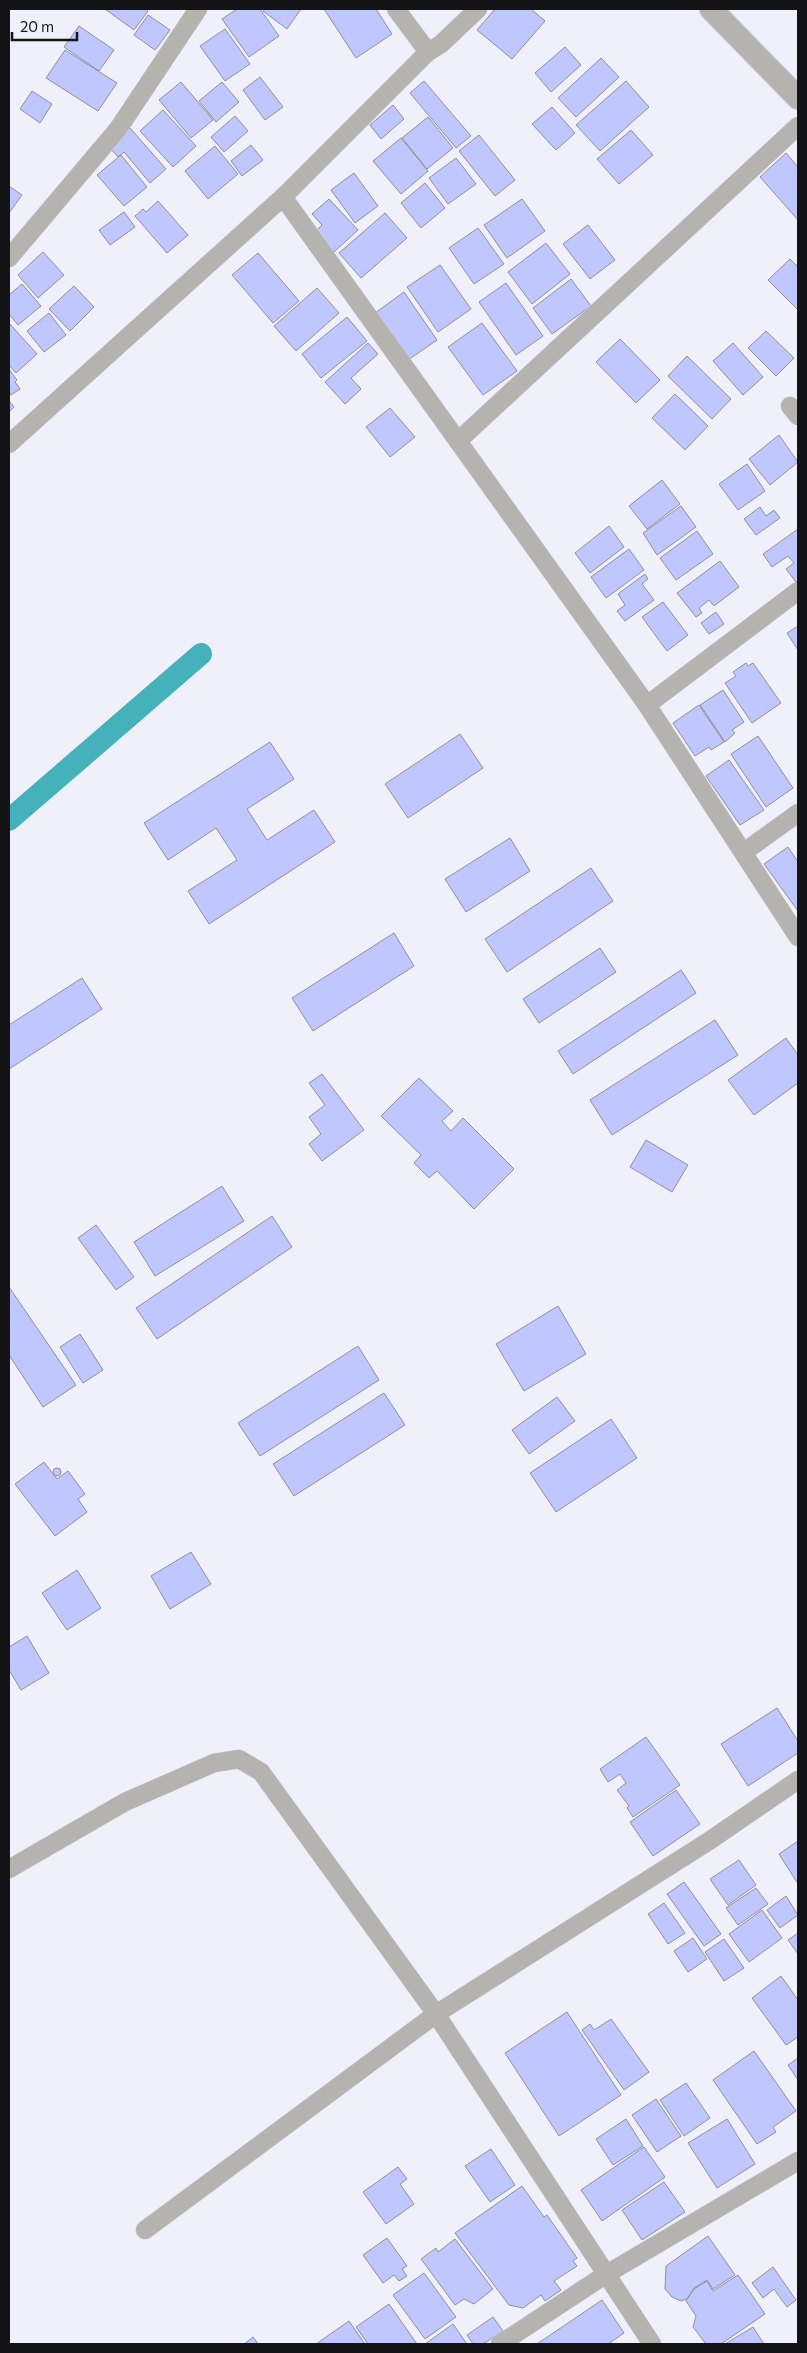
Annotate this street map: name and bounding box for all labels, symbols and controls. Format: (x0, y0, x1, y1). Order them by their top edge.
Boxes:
scale bar (12, 10, 78, 42)
text: 20 m (20, 17, 54, 35)

